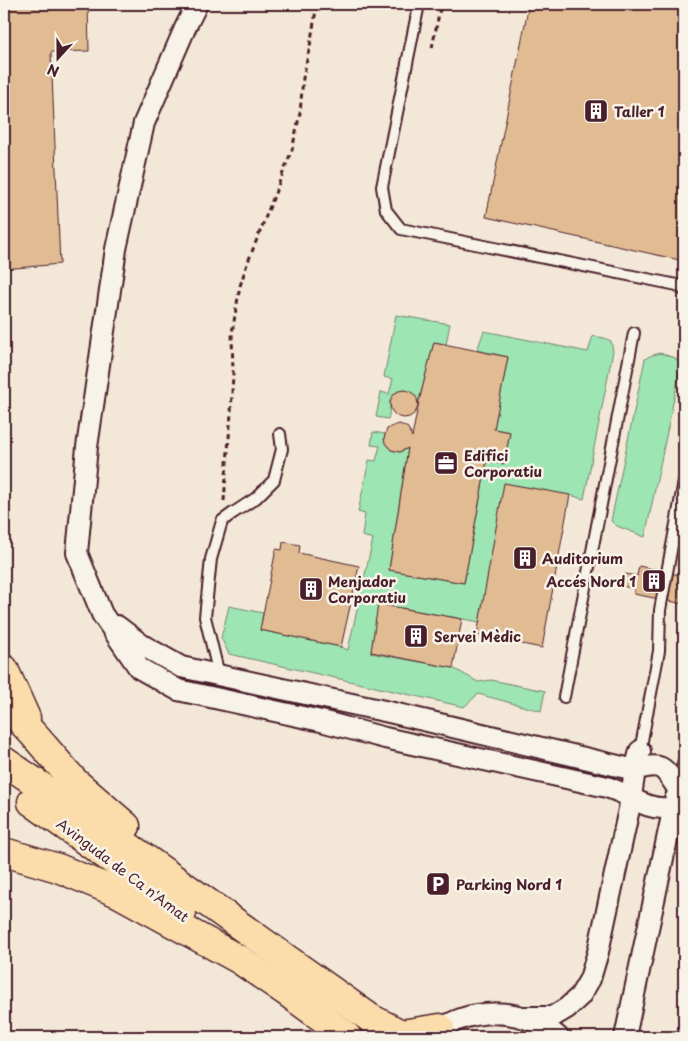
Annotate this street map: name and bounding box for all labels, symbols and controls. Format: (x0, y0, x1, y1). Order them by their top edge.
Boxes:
north arrow (32, 32, 82, 82)
text: N (44, 59, 62, 82)
building icon: Taller 1 (583, 98, 609, 124)
place label: Taller 1 (614, 101, 665, 122)
place label: Edifici Corporatiu (464, 445, 542, 482)
office icon: Edifici Corporatiu (433, 450, 459, 476)
building icon: Auditorium (512, 545, 538, 571)
place label: Auditorium (542, 548, 623, 569)
building icon: Accés Nord 1 (641, 568, 667, 594)
place label: Menjador Corporatiu (328, 571, 406, 608)
place label: Accés Nord 1 (545, 571, 636, 592)
building icon: Menjador Corporatiu (298, 576, 324, 602)
building icon: Servei Mèdic (403, 623, 429, 649)
place label: Servei Mèdic (434, 626, 521, 647)
street label: Avinguda de Ca n'Amat (52, 813, 194, 927)
parking icon: Parking Nord 1 (425, 871, 451, 897)
place label: Parking Nord 1 (456, 874, 562, 895)

